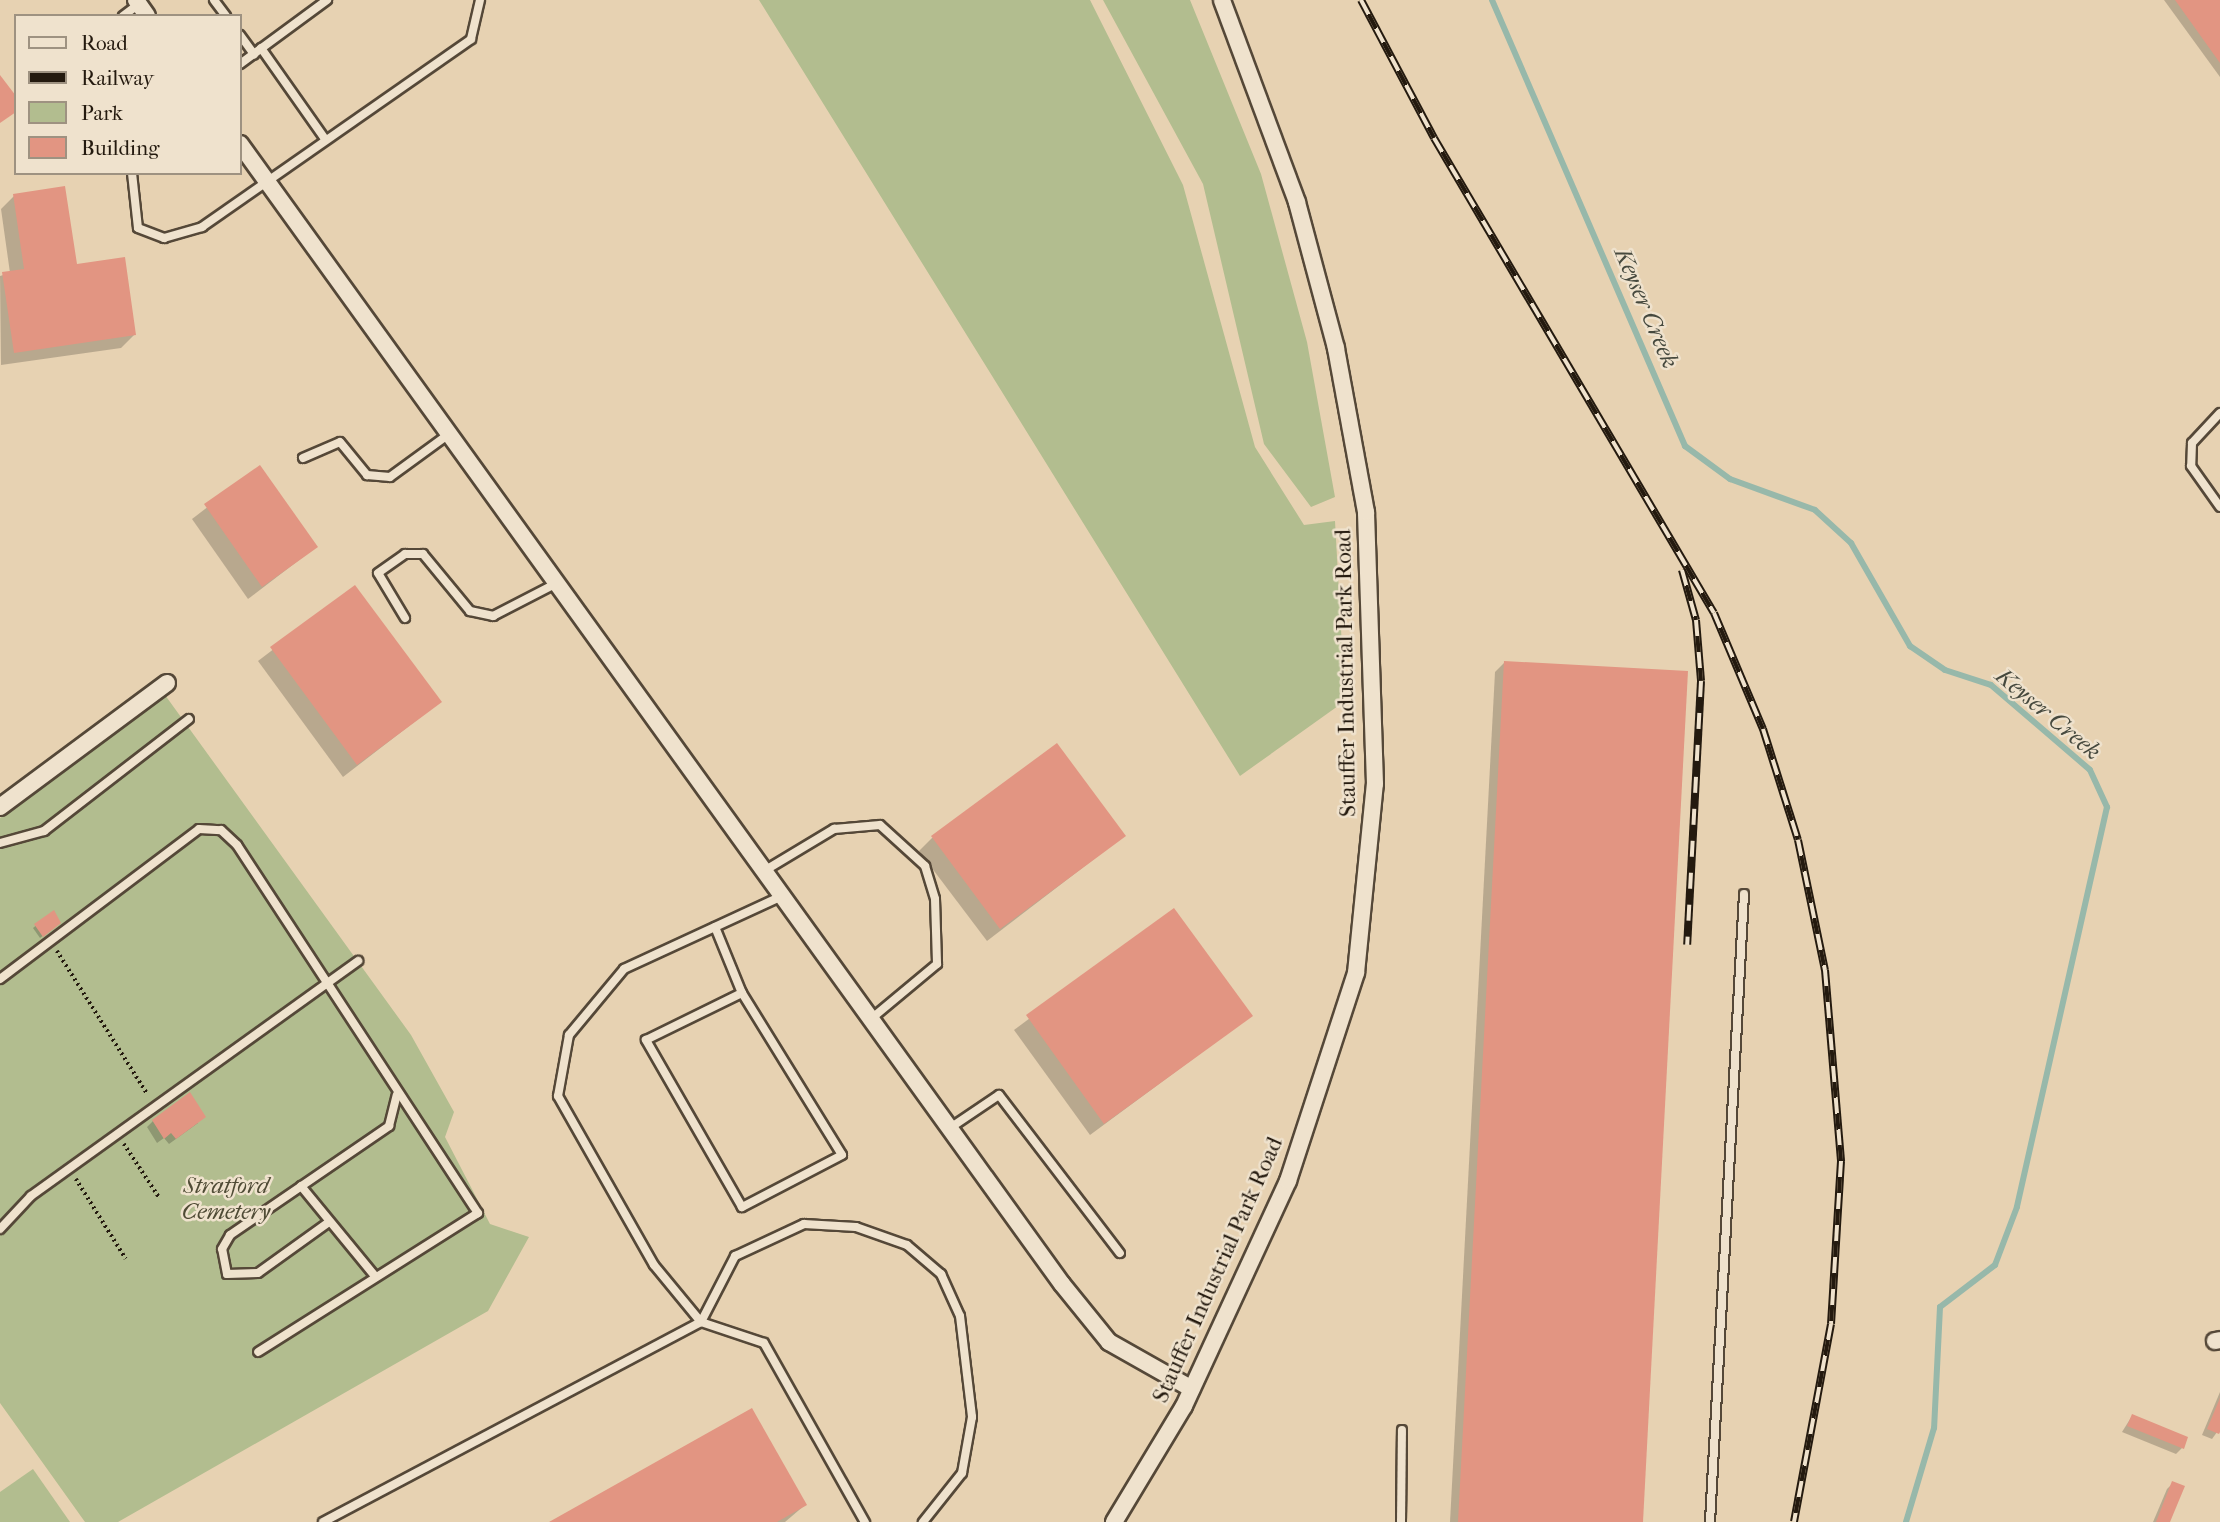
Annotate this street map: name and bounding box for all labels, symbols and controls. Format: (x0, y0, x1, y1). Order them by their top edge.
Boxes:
legend (14, 14, 242, 175)
text: Road (81, 31, 128, 55)
text: Railway (81, 66, 154, 90)
text: Park (81, 101, 123, 125)
text: Building (81, 136, 159, 160)
water label: Keyser Creek (1608, 243, 1684, 373)
street label: Stauffer Industrial Park Road (1330, 529, 1362, 817)
water label: Keyser Creek (1990, 662, 2106, 766)
street label: Stauffer Industrial Park Road (1147, 1133, 1289, 1407)
park label: Stratford Cemetery (182, 1172, 270, 1226)

